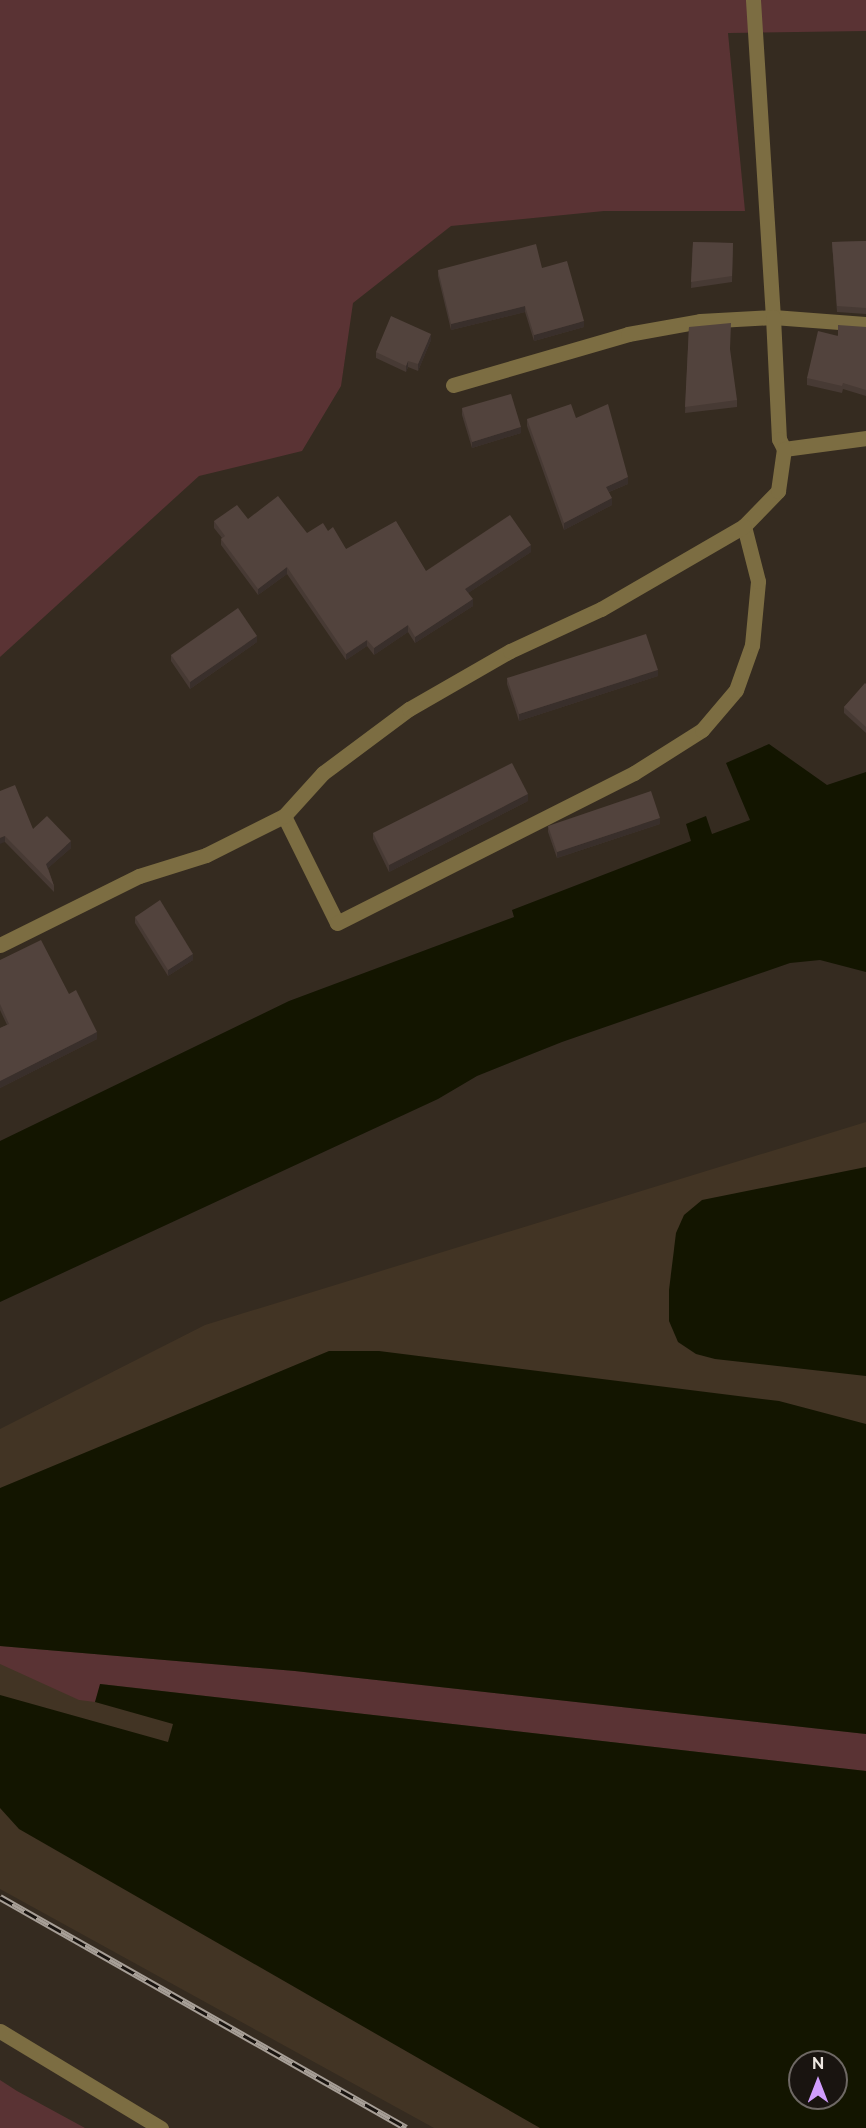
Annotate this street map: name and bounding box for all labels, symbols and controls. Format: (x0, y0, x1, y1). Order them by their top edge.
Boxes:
north arrow (788, 2050, 848, 2110)
text: N (812, 2054, 824, 2073)

